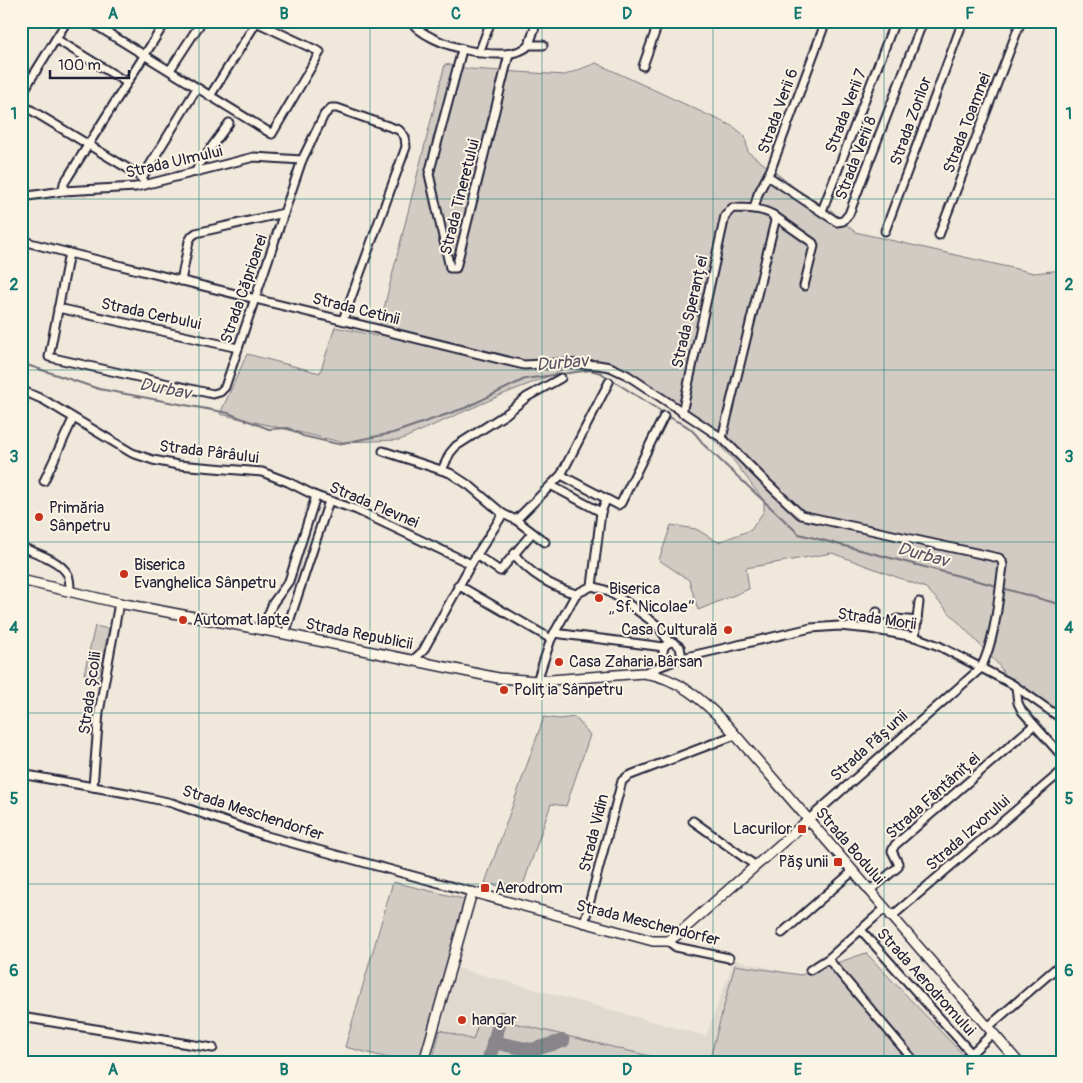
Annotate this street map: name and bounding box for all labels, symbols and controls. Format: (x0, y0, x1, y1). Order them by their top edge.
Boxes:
text: A (108, 4, 119, 24)
text: B (279, 4, 289, 24)
text: C (451, 4, 461, 24)
text: D (622, 4, 632, 24)
text: E (794, 4, 803, 24)
text: F (965, 4, 975, 24)
scale bar (50, 48, 129, 80)
text: 100 m (58, 56, 101, 75)
street label: Strada Verii 6 (753, 66, 803, 156)
street label: Strada Verii 7 (821, 66, 871, 156)
street label: Strada Toamnei (939, 70, 995, 176)
street label: Strada Zorilor (886, 74, 936, 168)
text: 1 (11, 104, 17, 124)
text: 1 (1066, 104, 1072, 124)
street label: Strada Verii 8 (831, 113, 881, 203)
street label: Strada Tineretului (436, 137, 484, 257)
street label: Strada Ulmului (123, 141, 225, 183)
street label: Strada Căprioarei (216, 232, 272, 346)
street label: Strada Speranței (667, 254, 713, 370)
text: 2 (10, 275, 19, 295)
text: 2 (1065, 275, 1074, 295)
street label: Strada Cetinii (310, 288, 402, 330)
street label: Strada Cerbului (99, 294, 203, 334)
water label: Durbav (535, 349, 591, 377)
water label: Durbav (137, 373, 194, 406)
street label: Strada Pârâului (158, 436, 260, 468)
text: 3 (10, 447, 19, 467)
text: 3 (1065, 447, 1074, 467)
street label: Strada Plevnei (326, 477, 422, 533)
place label: Primăria Sânpetru (49, 498, 111, 536)
marker: Primăria Sânpetru (33, 511, 45, 523)
water label: Durbav (895, 537, 953, 573)
place label: Biserica Evanghelica Sânpetru (134, 555, 276, 593)
marker: Biserica Evanghelica Sânpetru (118, 568, 130, 580)
place label: Biserica „Sf. Nicolae” (609, 579, 695, 617)
marker: Biserica „Sf. Nicolae” (593, 592, 605, 604)
street label: Strada Morii (836, 604, 918, 634)
place label: Automat lapte (193, 610, 290, 630)
marker: Automat lapte (177, 614, 189, 626)
street label: Strada Republicii (304, 614, 414, 654)
text: 4 (9, 618, 19, 638)
text: 4 (1064, 618, 1074, 638)
place label: Casa Culturală (621, 620, 718, 640)
marker: Casa Culturală (722, 624, 734, 636)
street label: Strada Școlii (74, 650, 106, 736)
place label: Casa Zaharia Bârsan (569, 652, 703, 672)
marker: Casa Zaharia Bârsan (553, 656, 565, 668)
place label: Poliția Sânpetru (514, 680, 623, 700)
marker: Poliția Sânpetru (498, 684, 510, 696)
street label: Strada Pășunii (826, 706, 912, 786)
street label: Strada Fântâniței (882, 748, 984, 844)
street label: Strada Meschendorfer (180, 781, 326, 845)
text: 5 (10, 789, 19, 809)
text: 5 (1065, 789, 1074, 809)
street label: Strada Izvorului (922, 791, 1014, 875)
street label: Strada Vidin (575, 792, 613, 874)
street label: Strada Bodului (811, 803, 889, 889)
place label: Lacurilor (733, 819, 792, 839)
marker: Lacurilor (796, 823, 808, 835)
place label: Pășunii (779, 852, 828, 872)
marker: Pășunii (832, 856, 844, 868)
place label: Aerodrom (495, 878, 563, 898)
marker: Aerodrom (479, 882, 491, 894)
street label: Strada Meschendorfer (574, 895, 722, 951)
street label: Strada Aerodromului (872, 924, 980, 1040)
text: 6 (9, 961, 19, 981)
text: 6 (1064, 961, 1074, 981)
place label: hangar (472, 1010, 517, 1030)
marker: hangar (456, 1014, 468, 1026)
text: A (108, 1060, 119, 1080)
text: B (279, 1060, 289, 1080)
text: C (451, 1060, 461, 1080)
text: D (622, 1060, 632, 1080)
text: E (794, 1060, 803, 1080)
text: F (965, 1060, 975, 1080)

